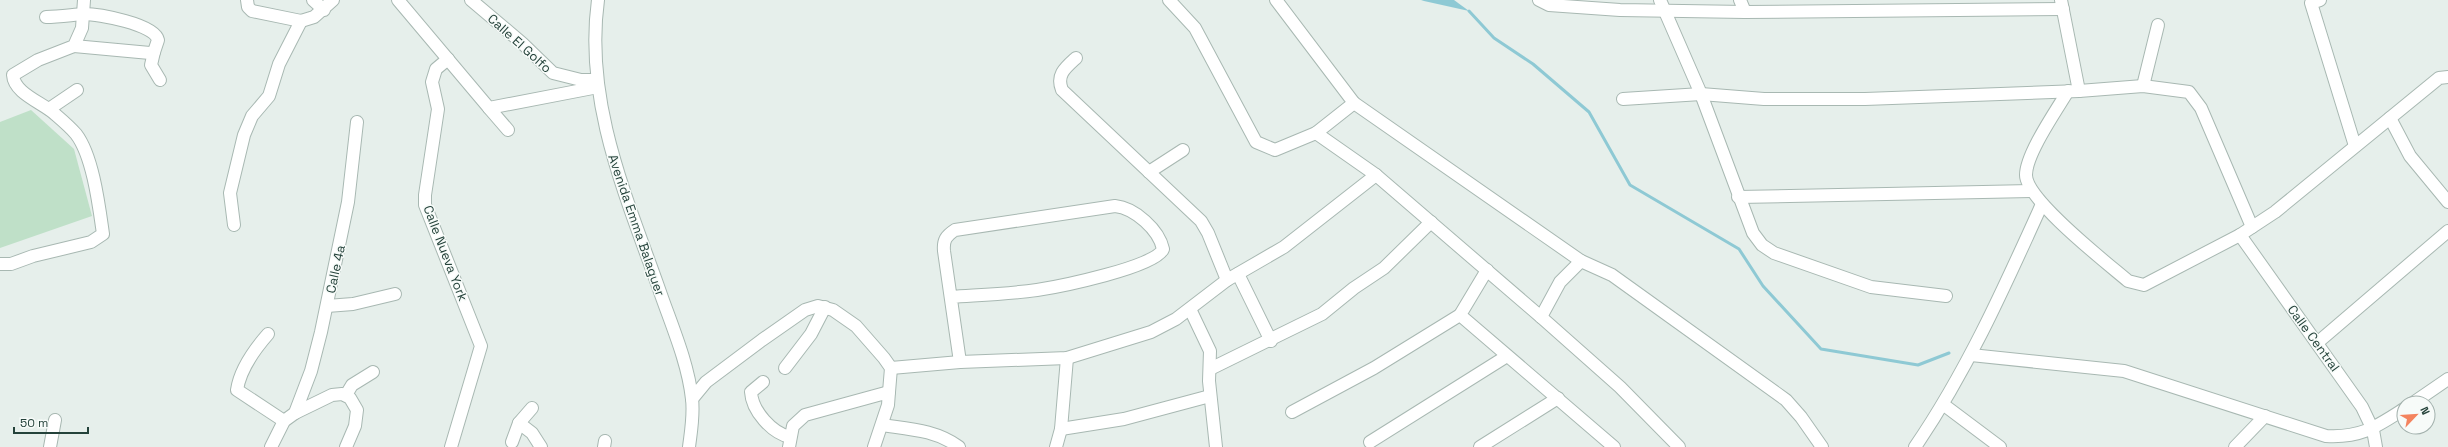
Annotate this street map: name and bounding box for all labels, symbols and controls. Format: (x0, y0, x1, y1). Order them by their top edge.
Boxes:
street label: Calle El Golfo (484, 10, 555, 77)
street label: Avenida Emma Balaguer (604, 152, 669, 298)
street label: Calle Nueva York (419, 203, 472, 304)
street label: Calle 4a (322, 243, 349, 295)
street label: Calle Central (2284, 302, 2344, 375)
north arrow (2396, 395, 2436, 435)
text: N (2417, 404, 2433, 417)
scale bar (14, 409, 88, 435)
text: 50 m (20, 415, 48, 431)

